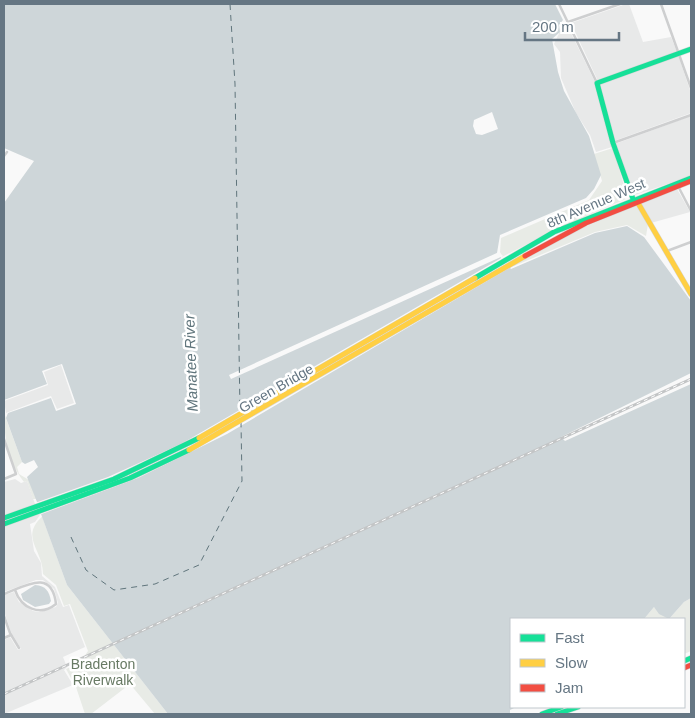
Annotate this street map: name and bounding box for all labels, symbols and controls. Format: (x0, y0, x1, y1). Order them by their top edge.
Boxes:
scale bar (525, 10, 619, 42)
text: 200 m (532, 18, 574, 35)
street label: 8th Avenue West (544, 175, 648, 231)
water label: Manatee River (180, 313, 201, 412)
street label: Green Bridge (236, 360, 316, 416)
legend (510, 618, 685, 708)
text: Fast (555, 629, 585, 646)
text: Slow (555, 654, 588, 671)
park label: Bradenton Riverwalk (71, 656, 135, 688)
text: Jam (555, 679, 583, 696)

